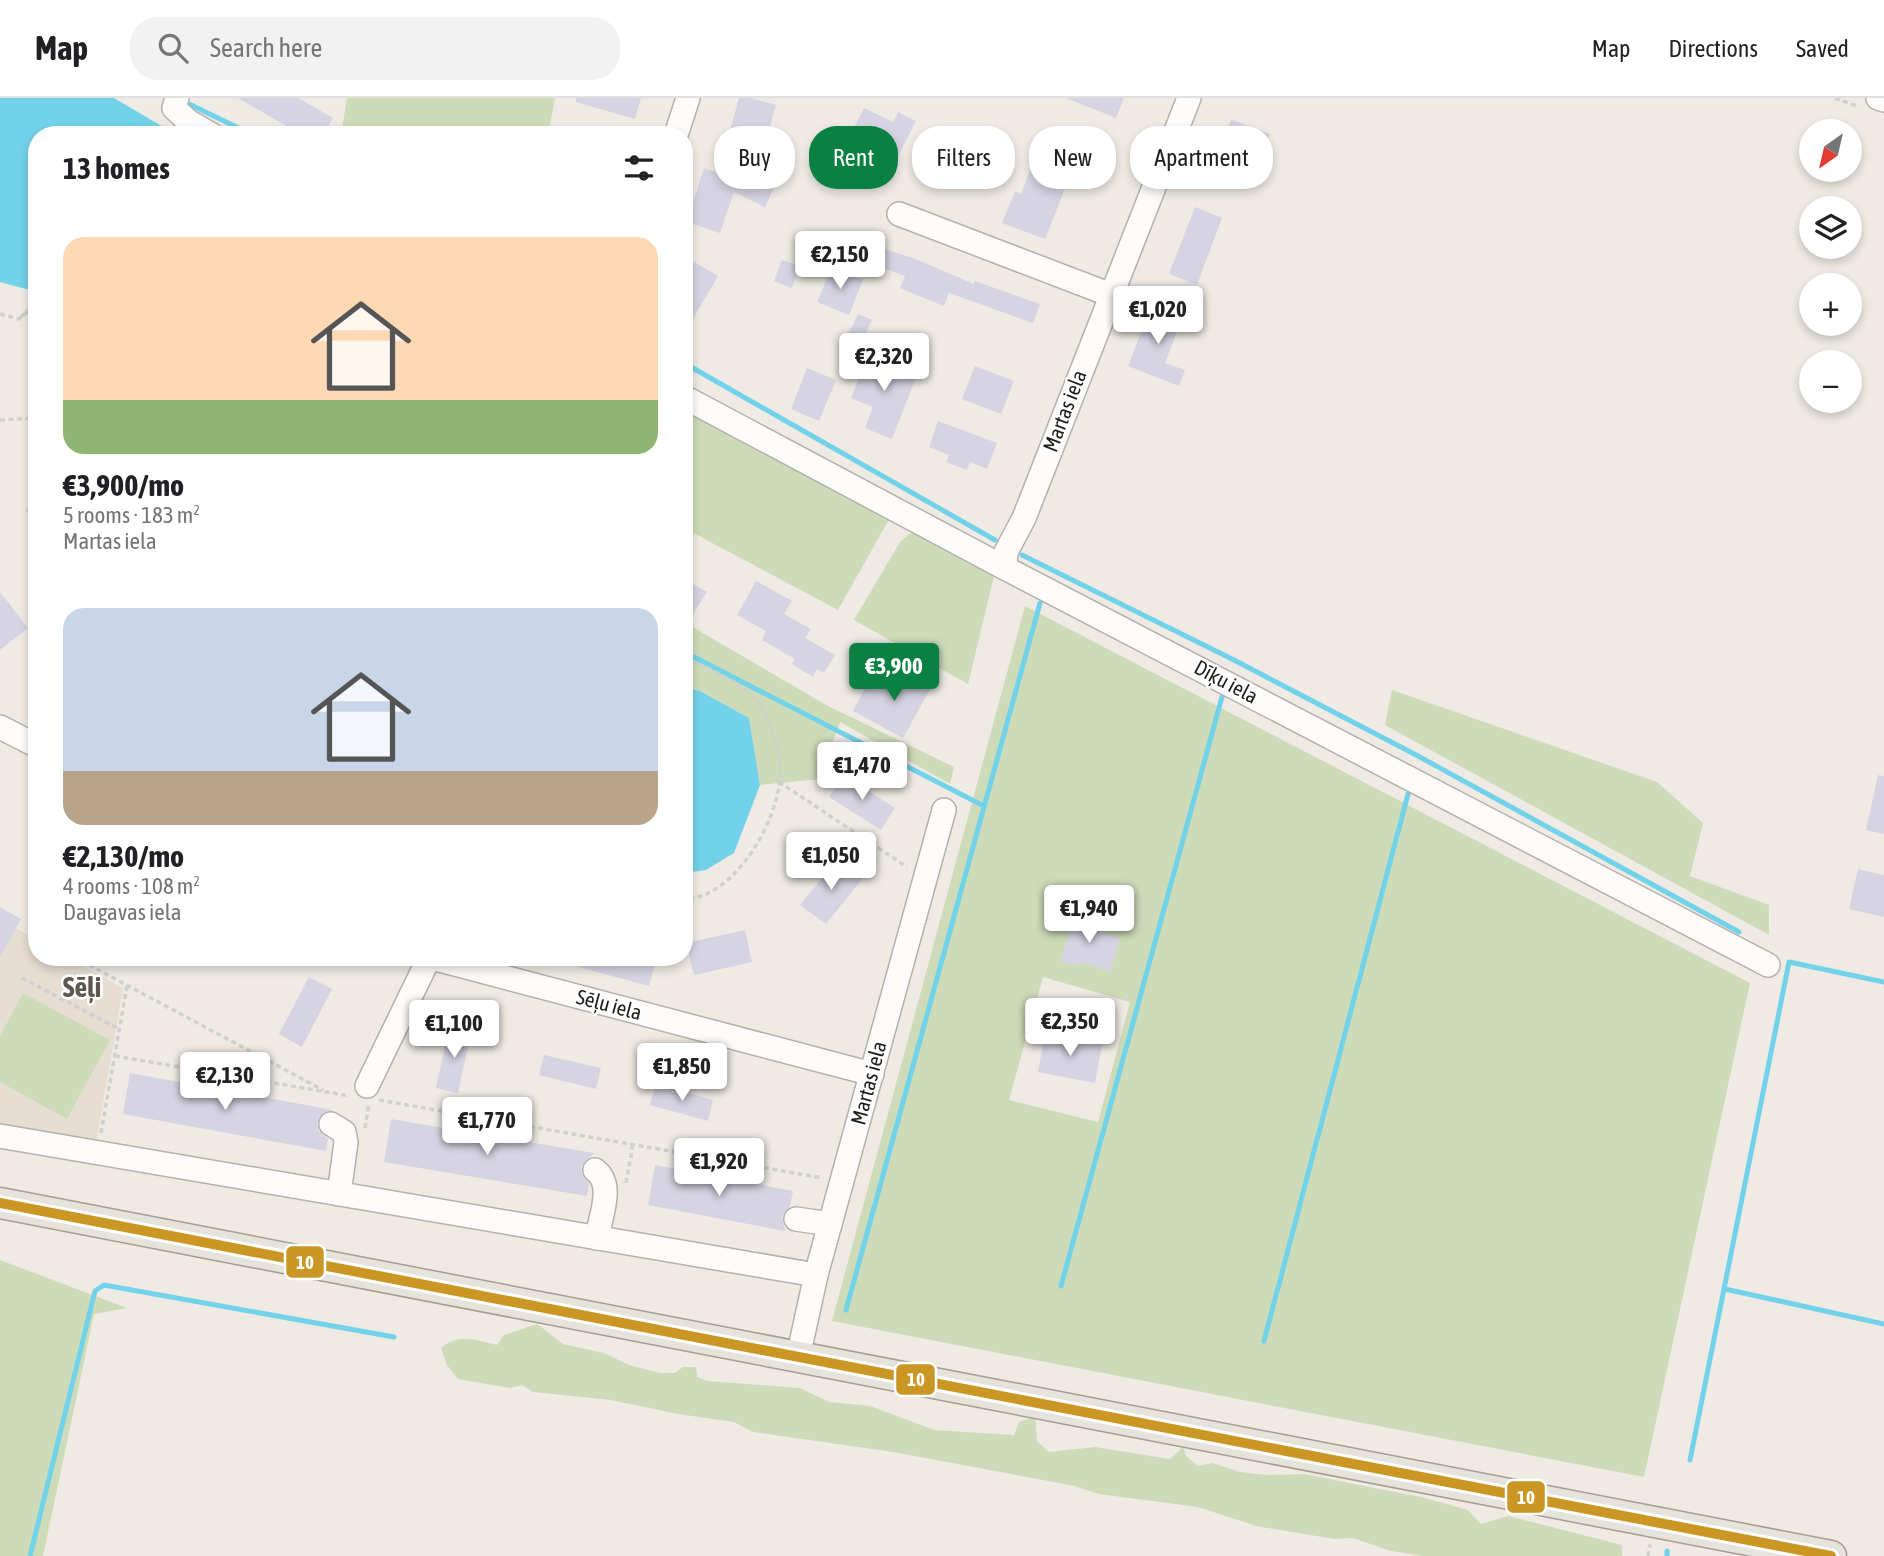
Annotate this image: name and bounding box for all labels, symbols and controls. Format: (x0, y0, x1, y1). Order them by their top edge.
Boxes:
search box (130, 17, 620, 80)
text: Map (35, 29, 88, 67)
icon: search (154, 29, 192, 67)
text: Search here (210, 33, 322, 63)
text: Map (1592, 35, 1630, 62)
text: Directions (1668, 35, 1758, 62)
text: Saved (1796, 35, 1849, 62)
north arrow (1799, 119, 1862, 182)
map controls (1799, 119, 1862, 413)
chip: Buy (714, 126, 795, 189)
chip: Rent (809, 126, 898, 189)
chip: Filters (912, 126, 1015, 189)
chip: New (1029, 126, 1116, 189)
chip: Apartment (1130, 126, 1273, 189)
icon: filters (620, 149, 658, 187)
text: 13 homes (63, 151, 170, 185)
button: layers (1799, 196, 1862, 259)
pin: €2,150 (783, 232, 897, 291)
text: €2,150 (811, 241, 869, 267)
button: + (1799, 273, 1862, 336)
icon: home (298, 283, 424, 409)
pin: €1,020 (1101, 286, 1215, 346)
text: €1,020 (1129, 296, 1187, 322)
pin: €2,320 (827, 334, 941, 393)
text: €2,320 (855, 343, 913, 369)
button: − (1799, 350, 1862, 413)
street label: Martas iela (1038, 366, 1091, 455)
text: €3,900/mo (63, 468, 184, 502)
text: 5 rooms · 183 m² (63, 502, 200, 528)
text: Martas iela (63, 528, 157, 554)
pin: €3,900 (837, 644, 951, 703)
text: €3,900 (865, 653, 923, 679)
icon: home (298, 654, 424, 780)
street label: Dīķu iela (1191, 654, 1262, 708)
pin: €1,470 (805, 742, 919, 802)
text: €1,470 (833, 752, 891, 778)
pin: €1,050 (774, 832, 888, 892)
text: €2,130/mo (63, 839, 184, 873)
text: €1,050 (802, 842, 860, 868)
text: 4 rooms · 108 m² (63, 873, 200, 899)
pin: €1,940 (1032, 886, 1146, 945)
text: €1,940 (1060, 895, 1118, 921)
text: Daugavas iela (63, 899, 182, 925)
district label: Sēļi (63, 971, 101, 1004)
street label: Sēļu iela (574, 984, 645, 1024)
pin: €2,350 (1013, 998, 1127, 1058)
pin: €1,100 (397, 1000, 511, 1060)
text: €2,350 (1041, 1008, 1099, 1034)
text: €1,100 (425, 1010, 483, 1036)
street label: Martas iela (845, 1038, 891, 1127)
pin: €1,850 (625, 1044, 739, 1103)
pin: €2,130 (168, 1052, 282, 1112)
text: €1,850 (653, 1053, 711, 1079)
text: €2,130 (196, 1062, 254, 1088)
pin: €1,770 (430, 1098, 544, 1157)
text: €1,770 (458, 1107, 516, 1133)
pin: €1,920 (662, 1138, 776, 1198)
text: €1,920 (690, 1148, 748, 1174)
line badge: 10 (285, 1245, 325, 1279)
text: 10 (296, 1251, 314, 1273)
line badge: 10 (895, 1363, 936, 1396)
text: 10 (907, 1368, 925, 1390)
line badge: 10 (1506, 1480, 1546, 1514)
text: 10 (1517, 1486, 1535, 1508)

